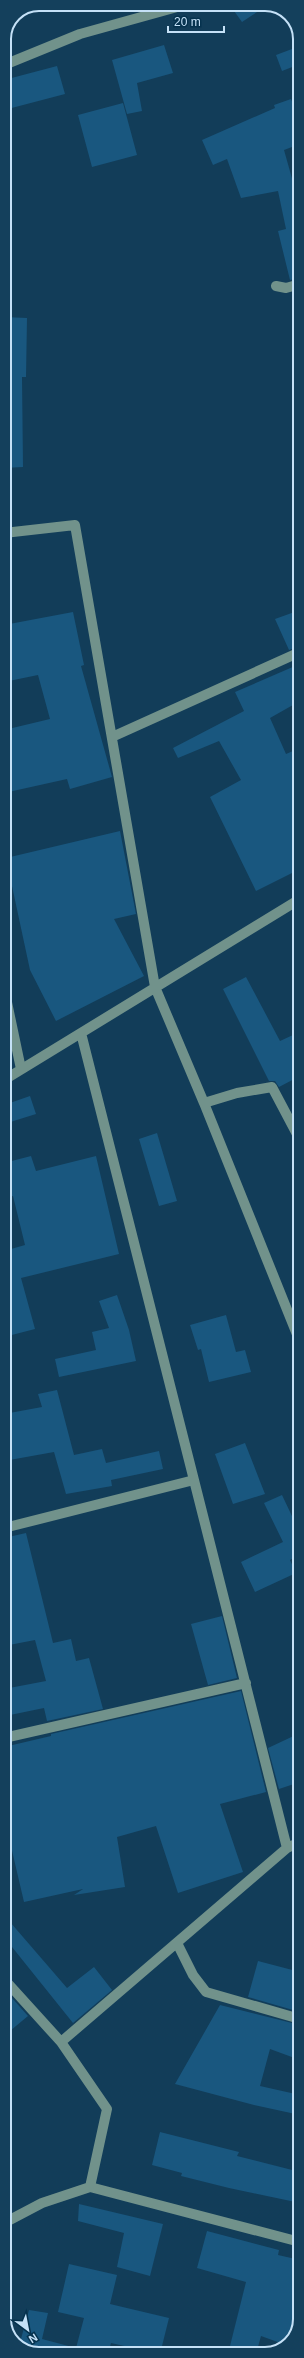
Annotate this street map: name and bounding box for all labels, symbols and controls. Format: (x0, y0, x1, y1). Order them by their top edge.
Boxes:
scale bar (168, 8, 224, 34)
text: 20 m (174, 15, 201, 29)
north arrow (8, 2310, 48, 2350)
text: N (27, 2331, 40, 2346)

